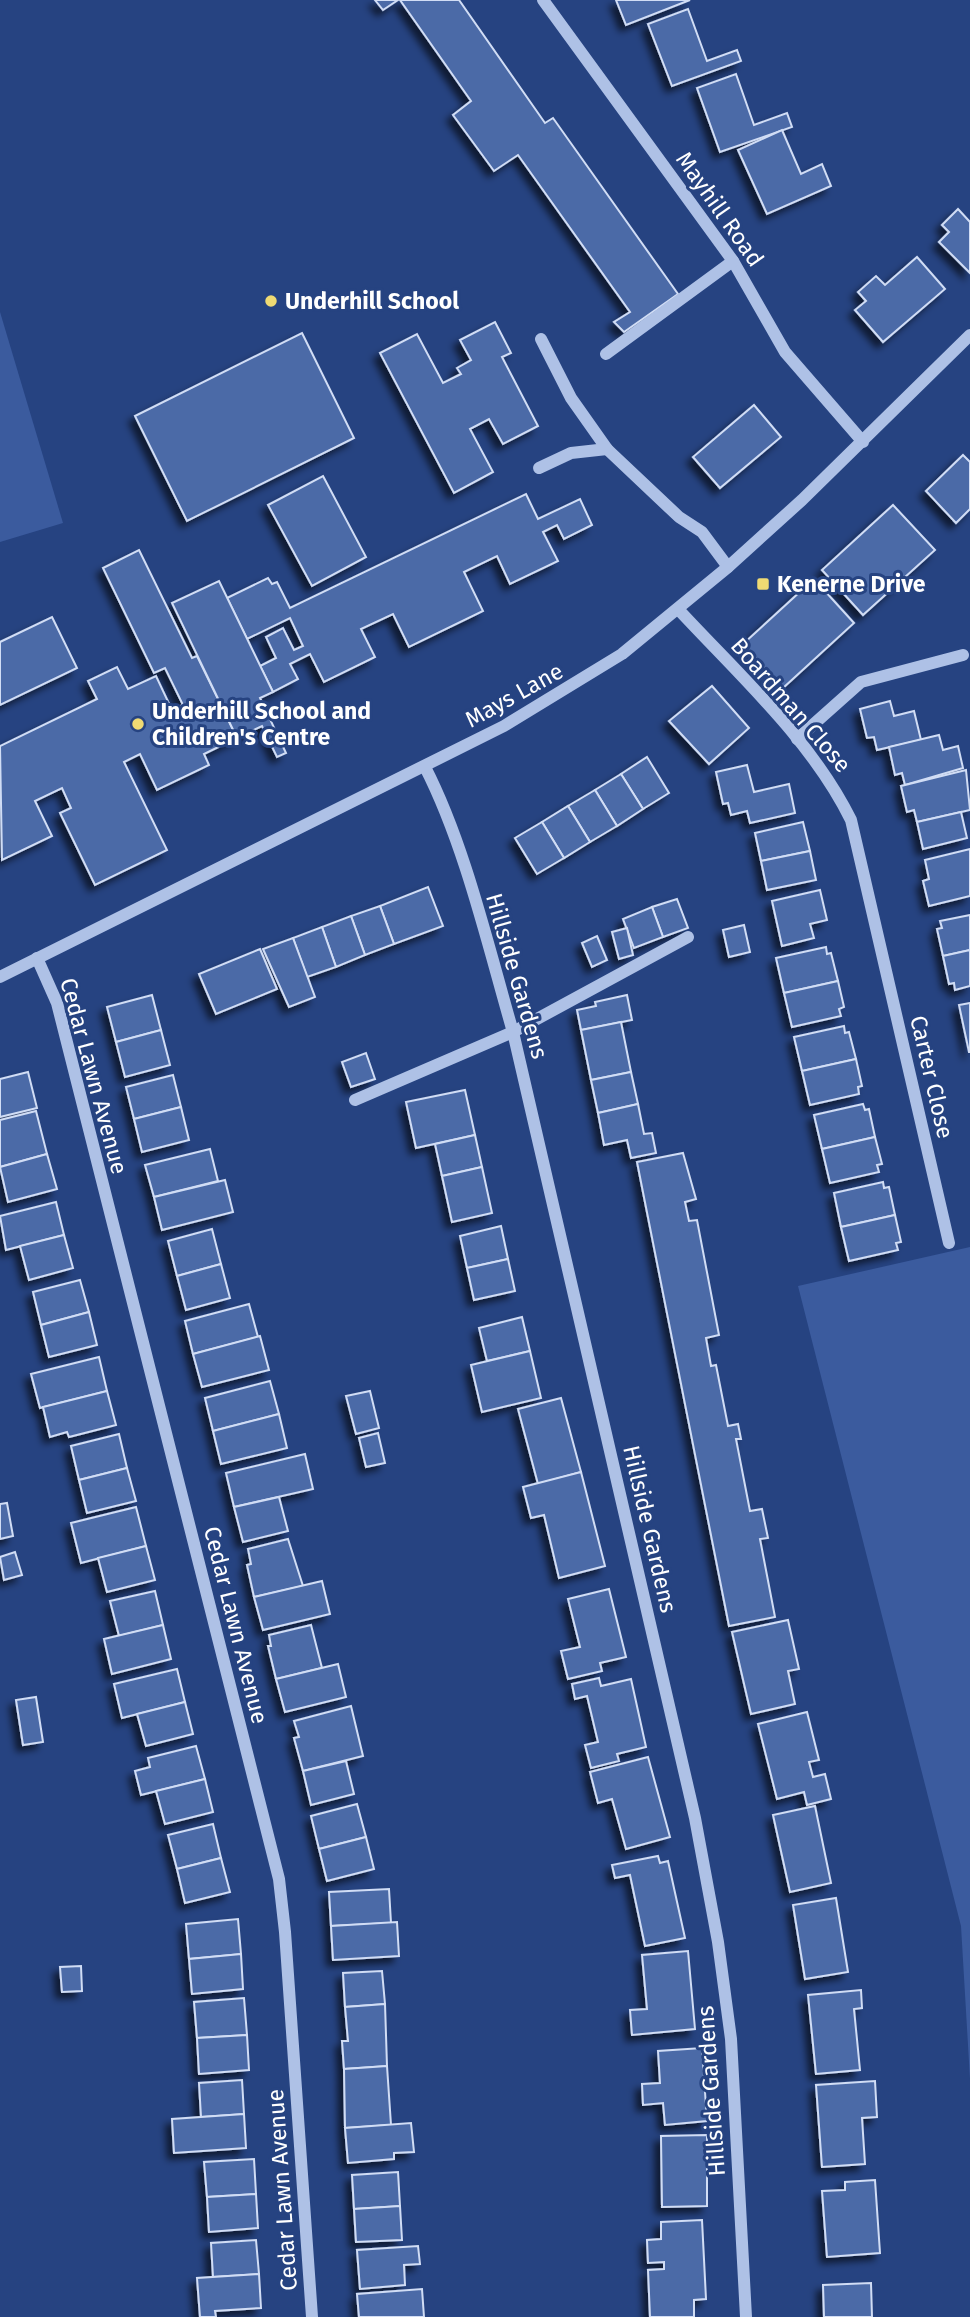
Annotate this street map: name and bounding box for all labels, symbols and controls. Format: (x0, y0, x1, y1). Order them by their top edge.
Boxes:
street label: Mayhill Road (670, 146, 770, 272)
place label: Underhill School (285, 287, 459, 315)
marker: Underhill School (263, 293, 279, 309)
place label: Kenerne Drive (777, 570, 926, 598)
marker: Kenerne Drive (755, 576, 771, 592)
street label: Boardman Close (725, 632, 857, 778)
street label: Mays Lane (460, 657, 568, 733)
place label: Underhill School and Children's Centre (152, 697, 371, 751)
marker: Underhill School and Children's Centre (130, 716, 146, 732)
street label: Hillside Gardens (480, 890, 554, 1062)
street label: Cedar Lawn Avenue (54, 975, 134, 1177)
street label: Carter Close (904, 1013, 960, 1141)
street label: Hillside Gardens (617, 1443, 683, 1615)
street label: Cedar Lawn Avenue (198, 1524, 274, 1726)
street label: Hillside Gardens (691, 2005, 731, 2177)
street label: Cedar Lawn Avenue (261, 2088, 303, 2292)

